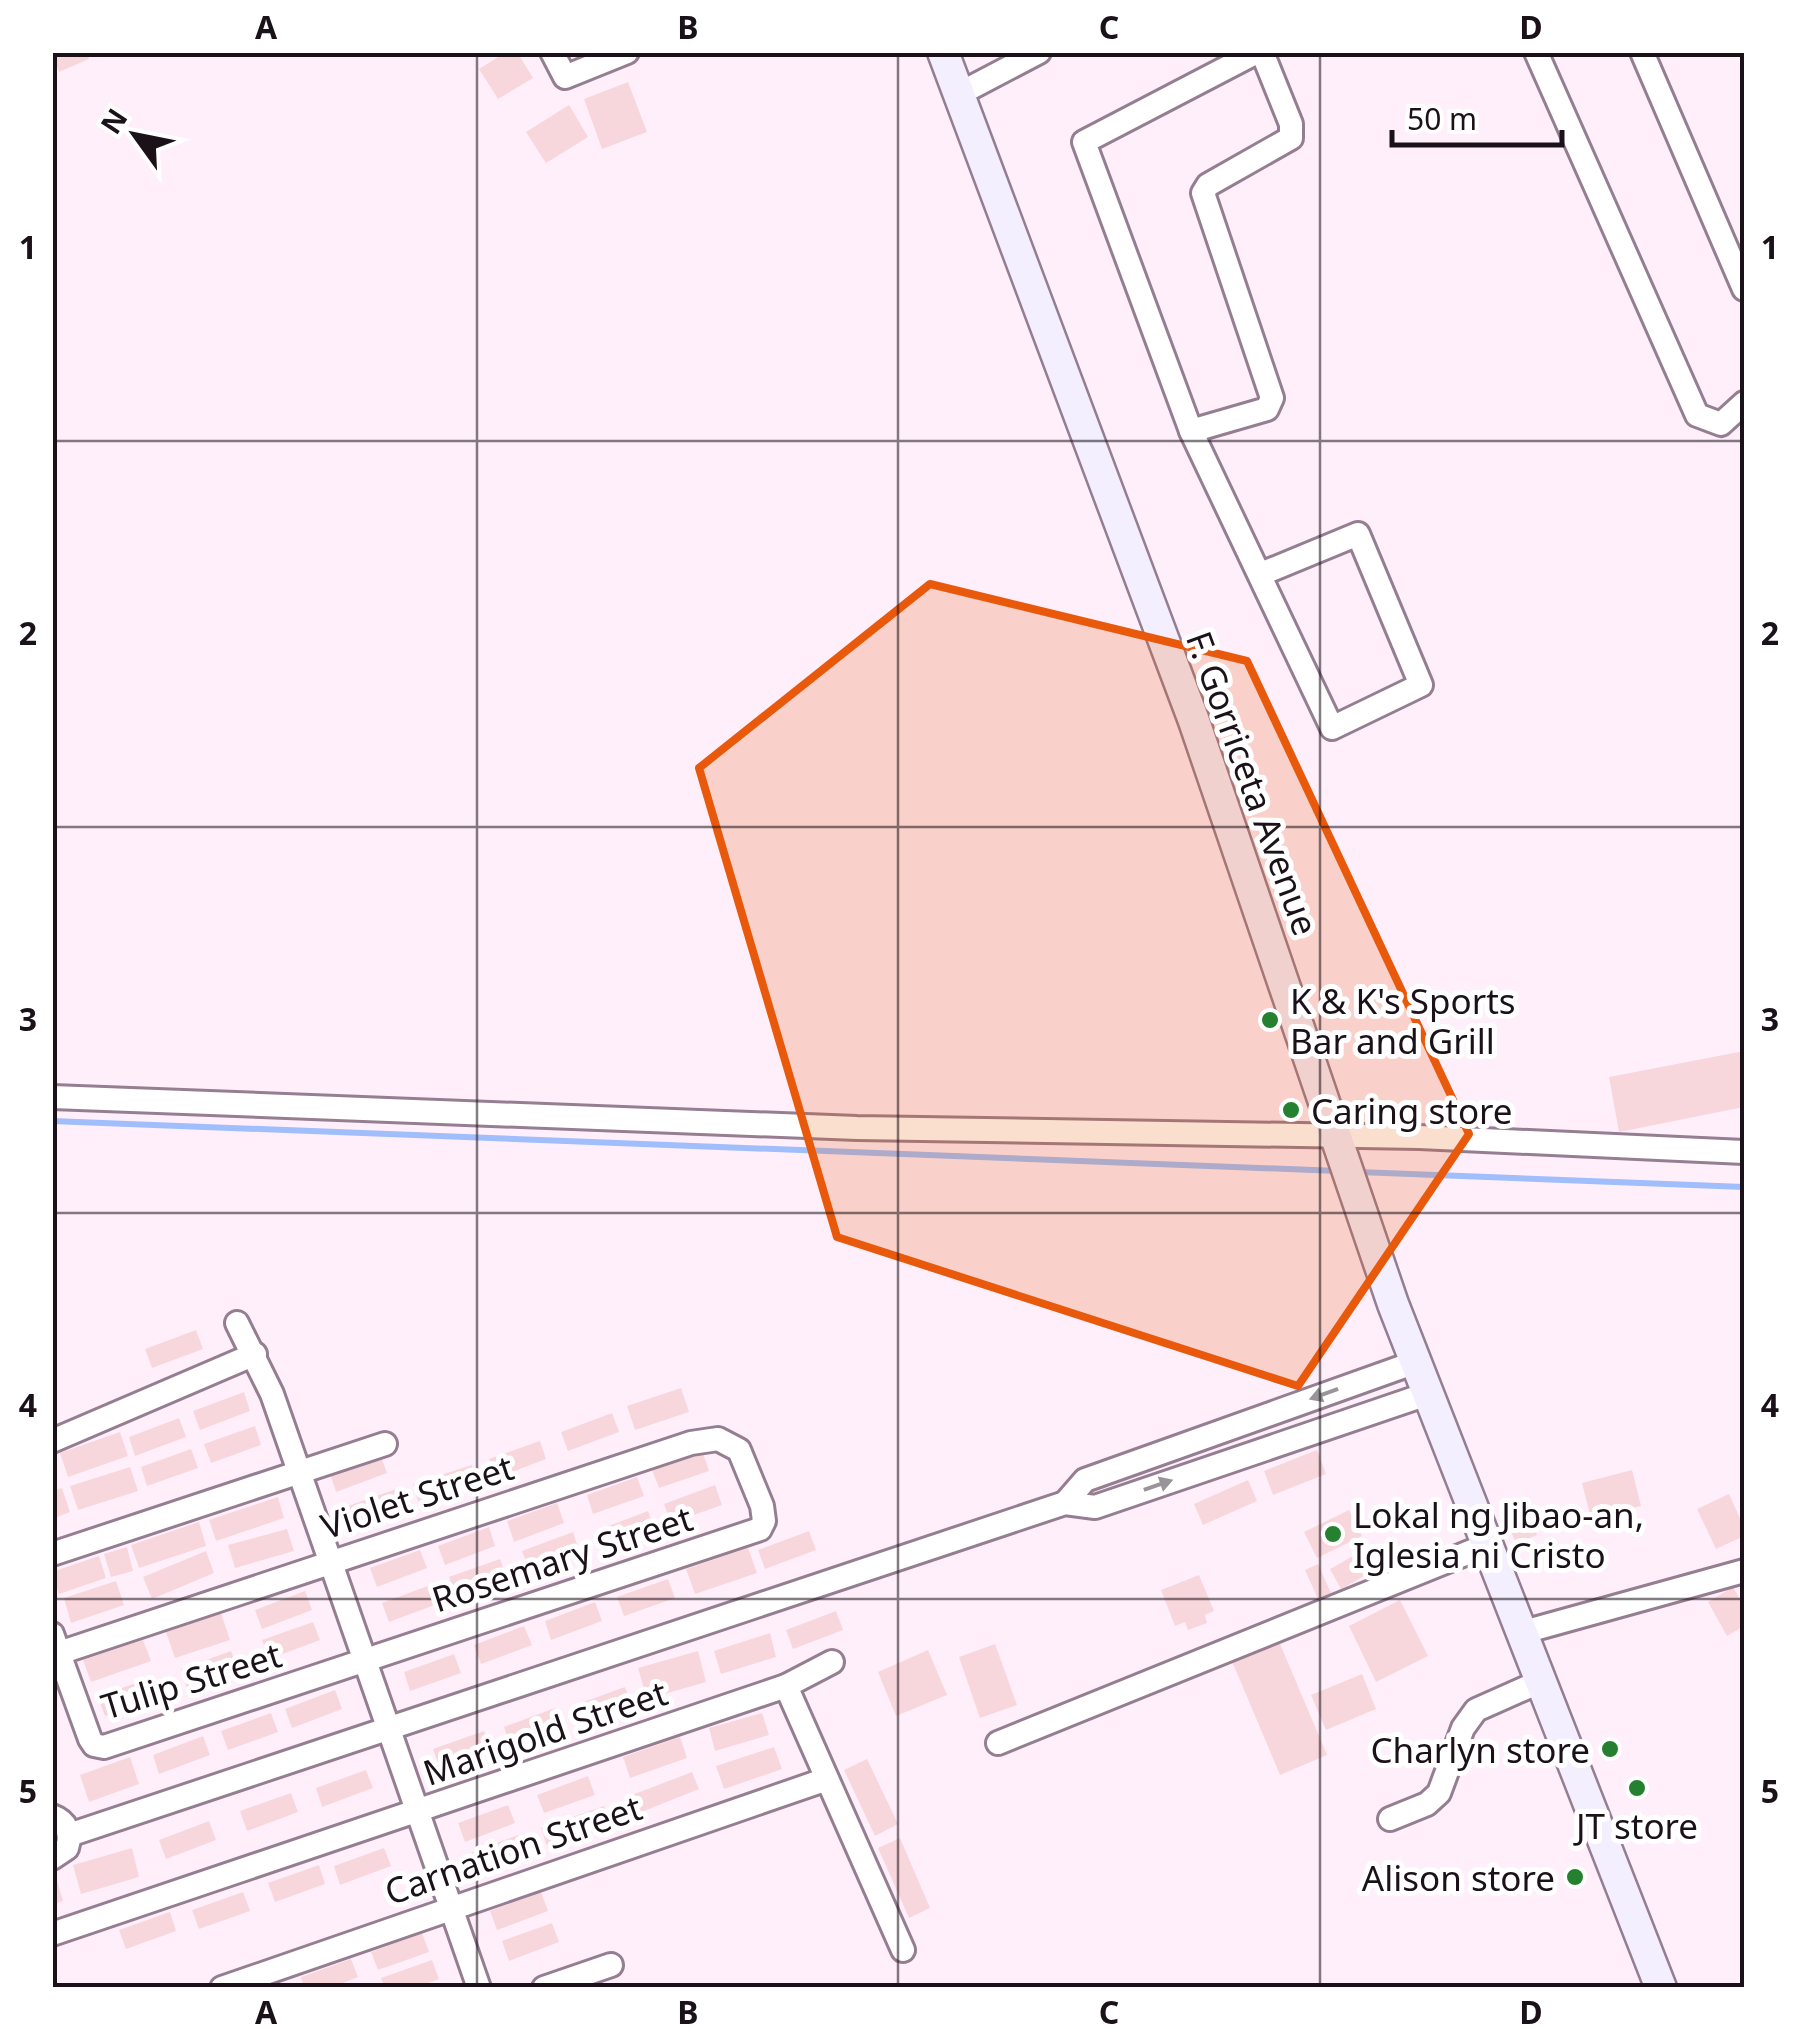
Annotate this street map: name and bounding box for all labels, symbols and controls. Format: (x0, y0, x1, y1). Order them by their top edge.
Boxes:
text: A (255, 5, 278, 48)
text: B (677, 5, 699, 48)
text: C (1099, 5, 1119, 48)
text: D (1519, 5, 1543, 48)
north arrow (85, 85, 185, 185)
scale bar (1392, 85, 1562, 147)
text: 50 m (1407, 98, 1477, 139)
text: N (91, 101, 135, 141)
text: 1 (19, 225, 37, 268)
text: 1 (1761, 225, 1779, 268)
text: 2 (19, 611, 37, 654)
text: 2 (1761, 611, 1779, 654)
street label: F. Gorriceta Avenue (1176, 625, 1330, 941)
place label: K & K's Sports Bar and Grill (1290, 977, 1516, 1064)
text: 3 (19, 997, 37, 1040)
text: 3 (1761, 997, 1779, 1040)
marker: K & K's Sports Bar and Grill (1259, 1009, 1281, 1031)
place label: Caring store (1311, 1087, 1513, 1134)
marker: Caring store (1280, 1099, 1302, 1121)
text: 4 (19, 1383, 37, 1426)
text: 4 (1761, 1383, 1779, 1426)
one-way arrow (1309, 1387, 1339, 1402)
street label: Violet Street (315, 1443, 519, 1549)
one-way arrow (1144, 1477, 1174, 1492)
place label: Lokal ng Jibao-an, Iglesia ni Cristo (1353, 1491, 1644, 1578)
street label: Rosemary Street (426, 1494, 698, 1622)
marker: Lokal ng Jibao-an, Iglesia ni Cristo (1322, 1523, 1344, 1545)
street label: Tulip Street (95, 1630, 287, 1730)
street label: Marigold Street (417, 1668, 673, 1796)
place label: Charlyn store (1370, 1726, 1590, 1773)
marker: Charlyn store (1599, 1738, 1621, 1760)
text: 5 (19, 1769, 37, 1812)
text: 5 (1761, 1769, 1779, 1812)
marker: JT store (1626, 1777, 1648, 1799)
street label: Carnation Street (378, 1783, 648, 1915)
place label: JT store (1573, 1802, 1698, 1849)
place label: Alison store (1362, 1854, 1555, 1901)
marker: Alison store (1564, 1866, 1586, 1888)
text: A (255, 1990, 278, 2033)
text: B (677, 1990, 699, 2033)
text: C (1099, 1990, 1119, 2033)
text: D (1519, 1990, 1543, 2033)

